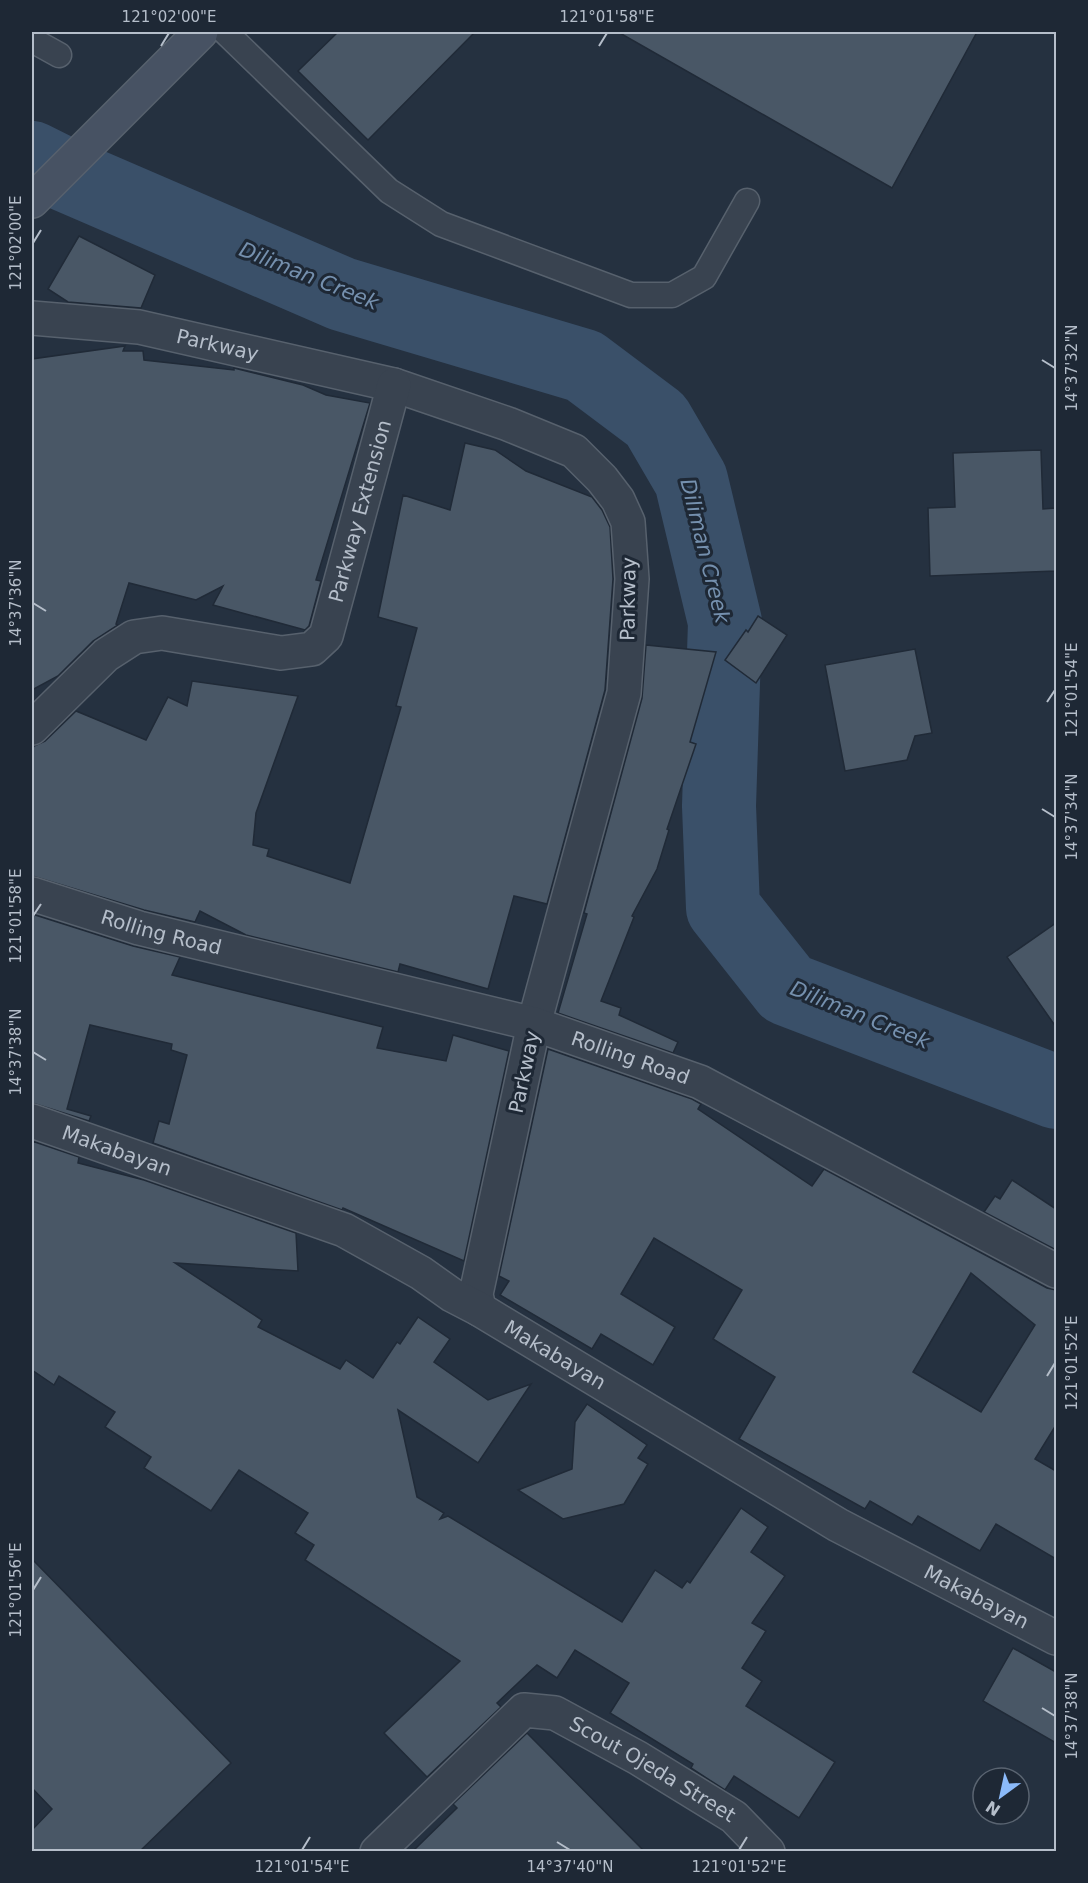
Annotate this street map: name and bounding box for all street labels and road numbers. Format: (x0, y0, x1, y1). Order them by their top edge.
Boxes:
street label: Parkway (174, 324, 261, 366)
street label: Parkway Extension (324, 417, 396, 605)
street label: Parkway (615, 557, 641, 641)
street label: Rolling Road (98, 905, 224, 960)
street label: Rolling Road (568, 1026, 693, 1089)
street label: Parkway (504, 1028, 544, 1115)
street label: Makabayan (59, 1120, 175, 1181)
street label: Makabayan (500, 1315, 611, 1395)
street label: Makabayan (920, 1560, 1033, 1634)
street label: Scout Ojeda Street (565, 1711, 740, 1827)

